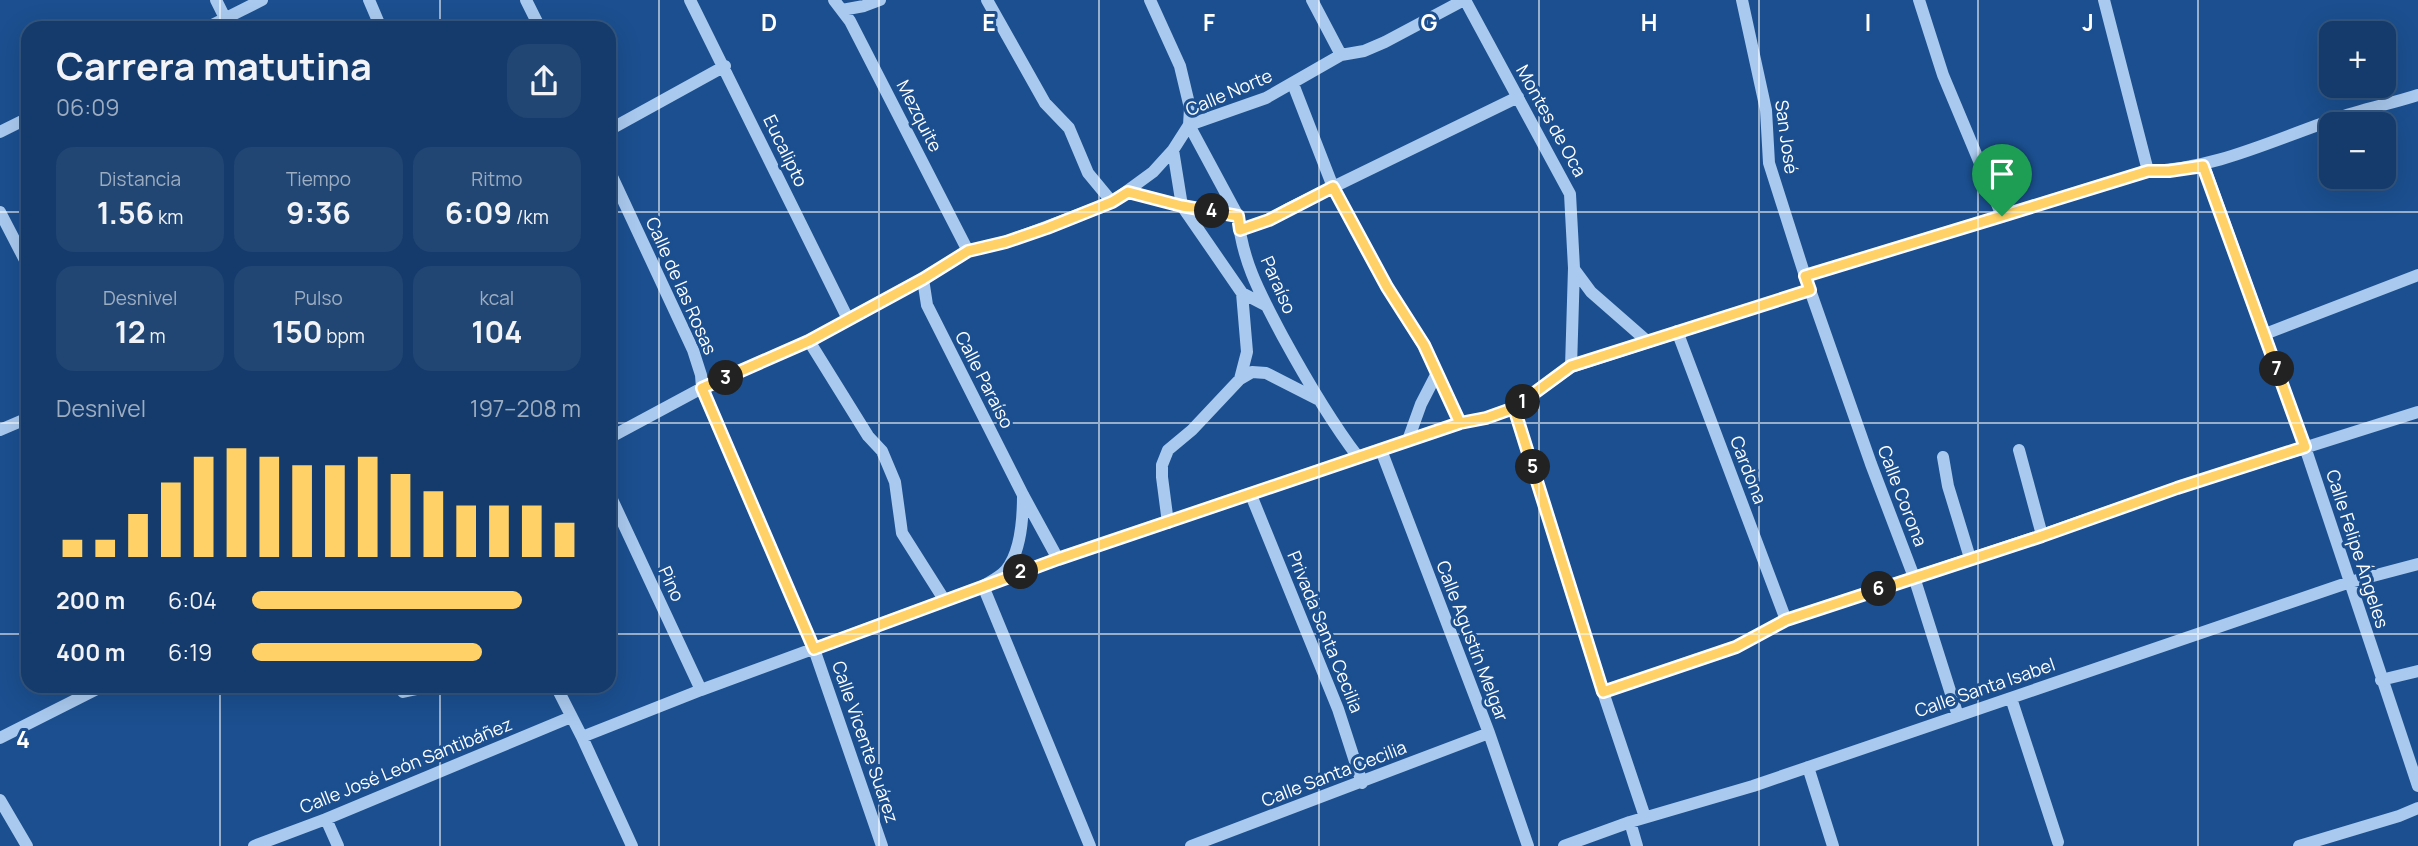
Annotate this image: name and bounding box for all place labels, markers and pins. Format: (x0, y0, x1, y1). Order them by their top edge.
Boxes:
pin (1972, 144, 2032, 216)
pin: 4 (1194, 194, 1230, 228)
pin: 7 (2260, 352, 2294, 386)
pin: 3 (708, 360, 744, 396)
pin: 1 (1506, 384, 1540, 420)
pin: 5 (1516, 449, 1550, 484)
pin: 2 (1004, 554, 1038, 590)
pin: 6 (1862, 572, 1896, 606)

